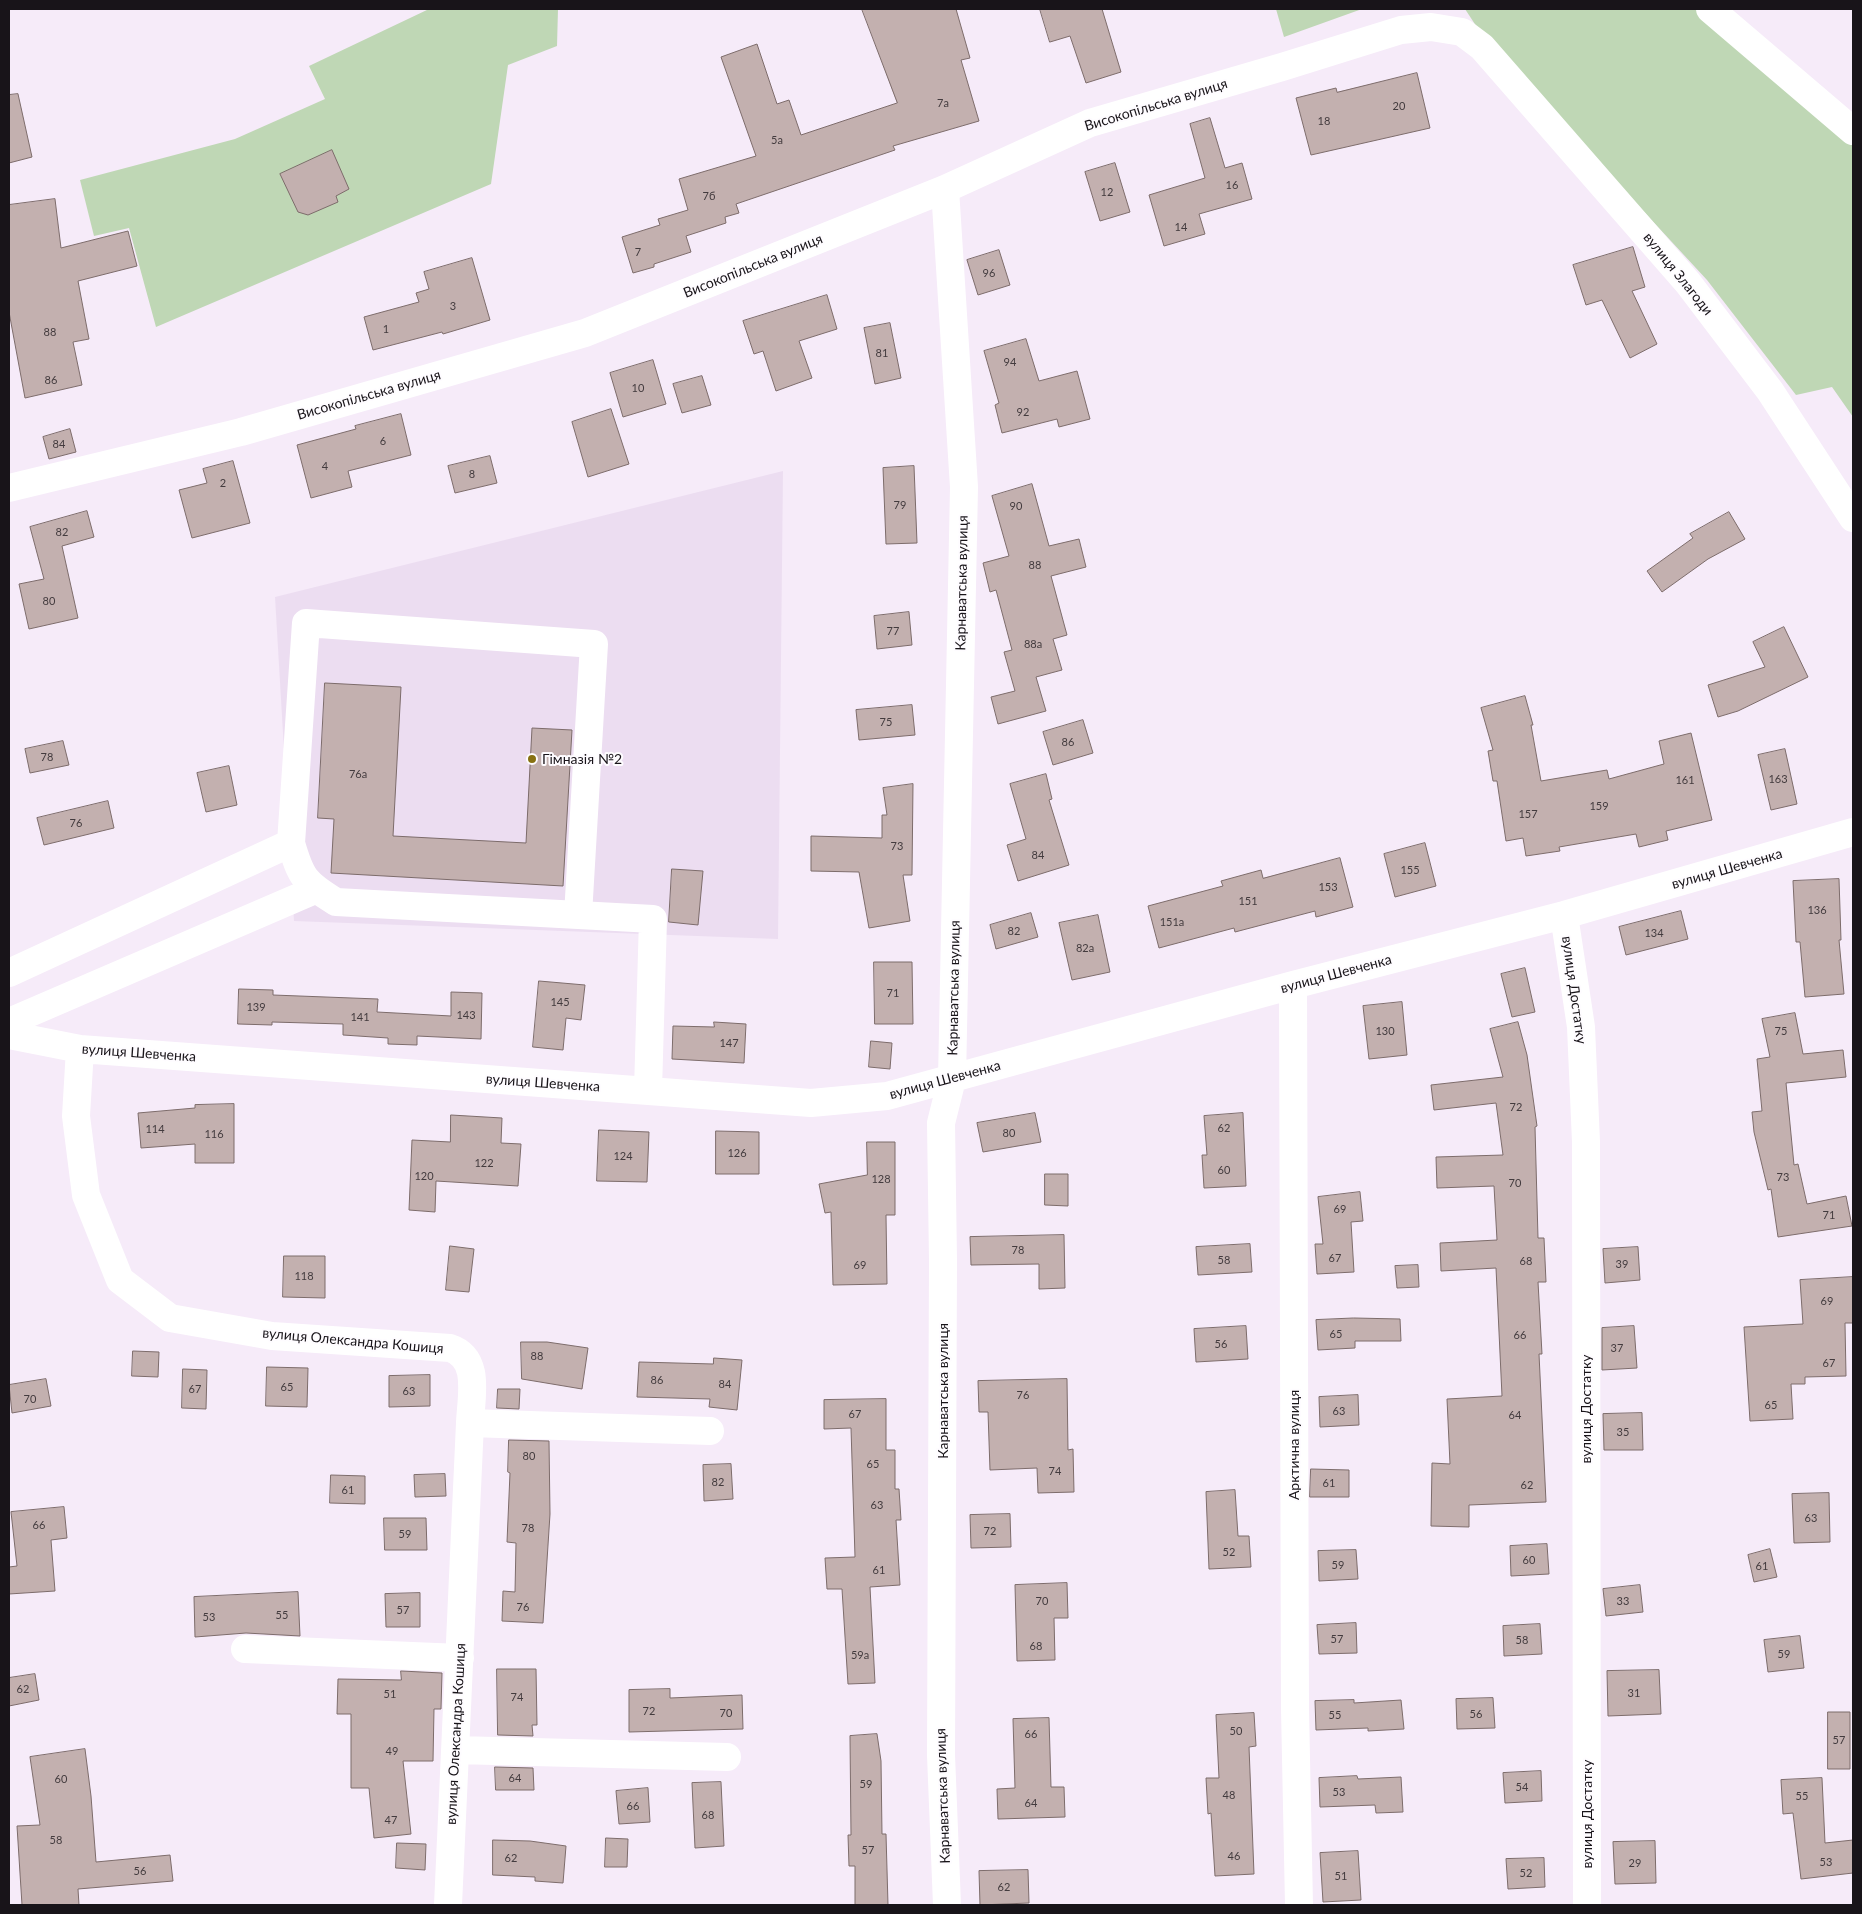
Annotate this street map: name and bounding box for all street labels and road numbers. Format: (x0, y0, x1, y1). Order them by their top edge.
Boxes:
street label: Високопільська вулиця (1082, 75, 1230, 135)
street label: вулиця Злагоди (1640, 229, 1716, 319)
street label: Високопільська вулиця (681, 230, 825, 302)
street label: Високопільська вулиця (295, 366, 443, 424)
street label: Карнаватська вулиця (952, 515, 972, 651)
street label: вулиця Шевченка (1670, 845, 1784, 893)
street label: Карнаватська вулиця (944, 920, 964, 1056)
street label: вулиця Достатку (1558, 935, 1590, 1045)
street label: вулиця Шевченка (1279, 951, 1393, 997)
street label: вулиця Шевченка (81, 1041, 197, 1065)
street label: вулиця Шевченка (888, 1057, 1002, 1103)
street label: вулиця Шевченка (485, 1071, 601, 1095)
street label: Карнаватська вулиця (935, 1323, 951, 1459)
street label: вулиця Олександра Кошиця (262, 1325, 444, 1357)
street label: вулиця Достатку (1578, 1354, 1594, 1464)
street label: Арктична вулиця (1286, 1390, 1302, 1500)
street label: вулиця Олександра Кошиця (443, 1643, 469, 1825)
street label: Карнаватська вулиця (932, 1728, 954, 1864)
street label: вулиця Достатку (1579, 1759, 1595, 1869)

